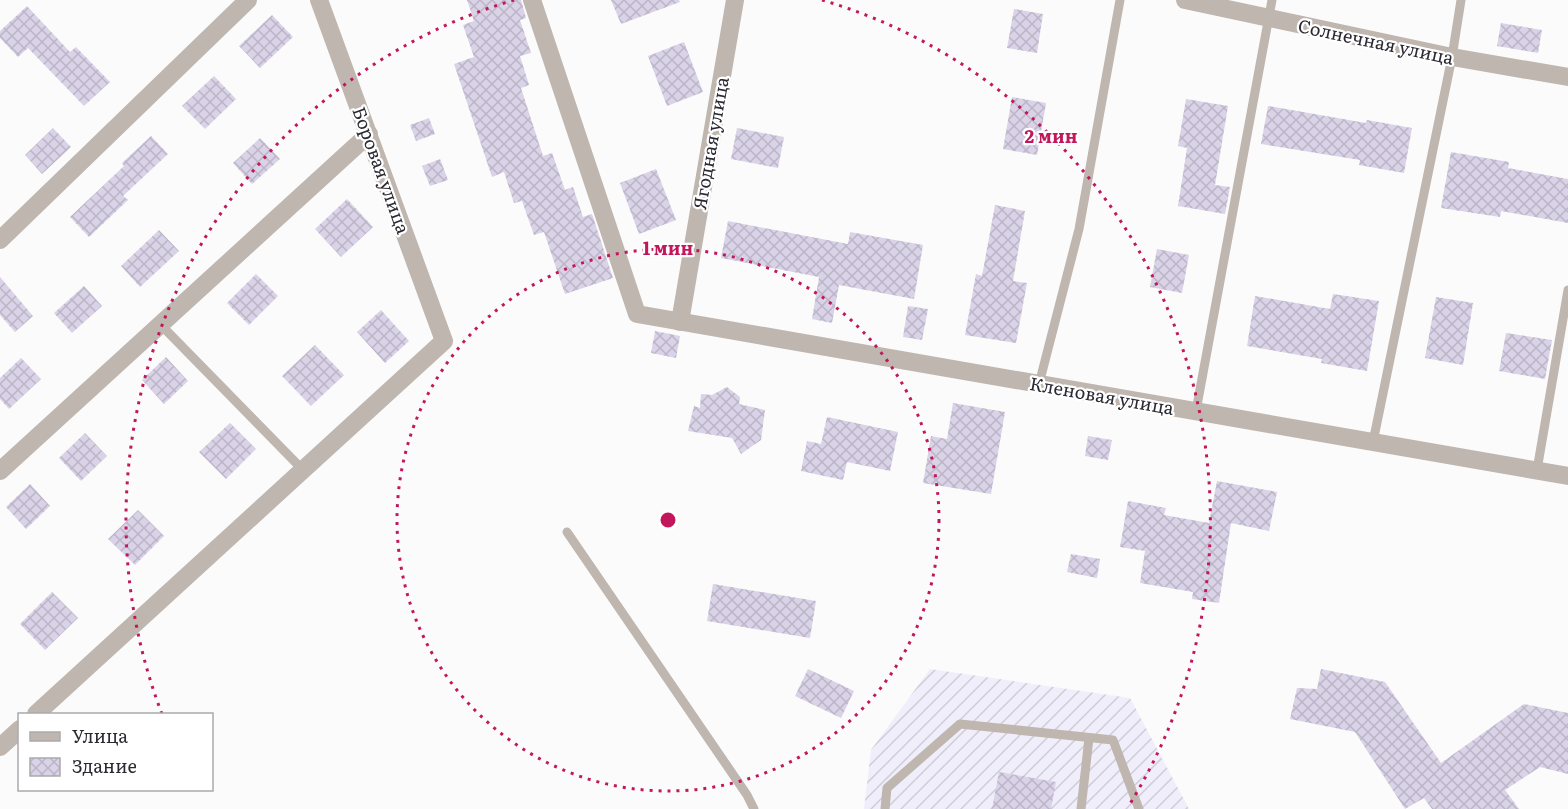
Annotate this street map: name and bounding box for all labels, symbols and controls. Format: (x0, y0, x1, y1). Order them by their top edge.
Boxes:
street label: Солнечная улица (1296, 11, 1457, 71)
street label: Ягодная улица (685, 74, 735, 211)
street label: Боровая улица (346, 103, 418, 238)
text: 2 мин (1025, 122, 1078, 149)
text: 1 мин (643, 234, 694, 261)
street label: Кленовая улица (1028, 369, 1176, 421)
centre of rings (658, 510, 678, 530)
legend (18, 713, 213, 791)
text: Улица (72, 722, 128, 749)
text: Здание (72, 752, 137, 779)

